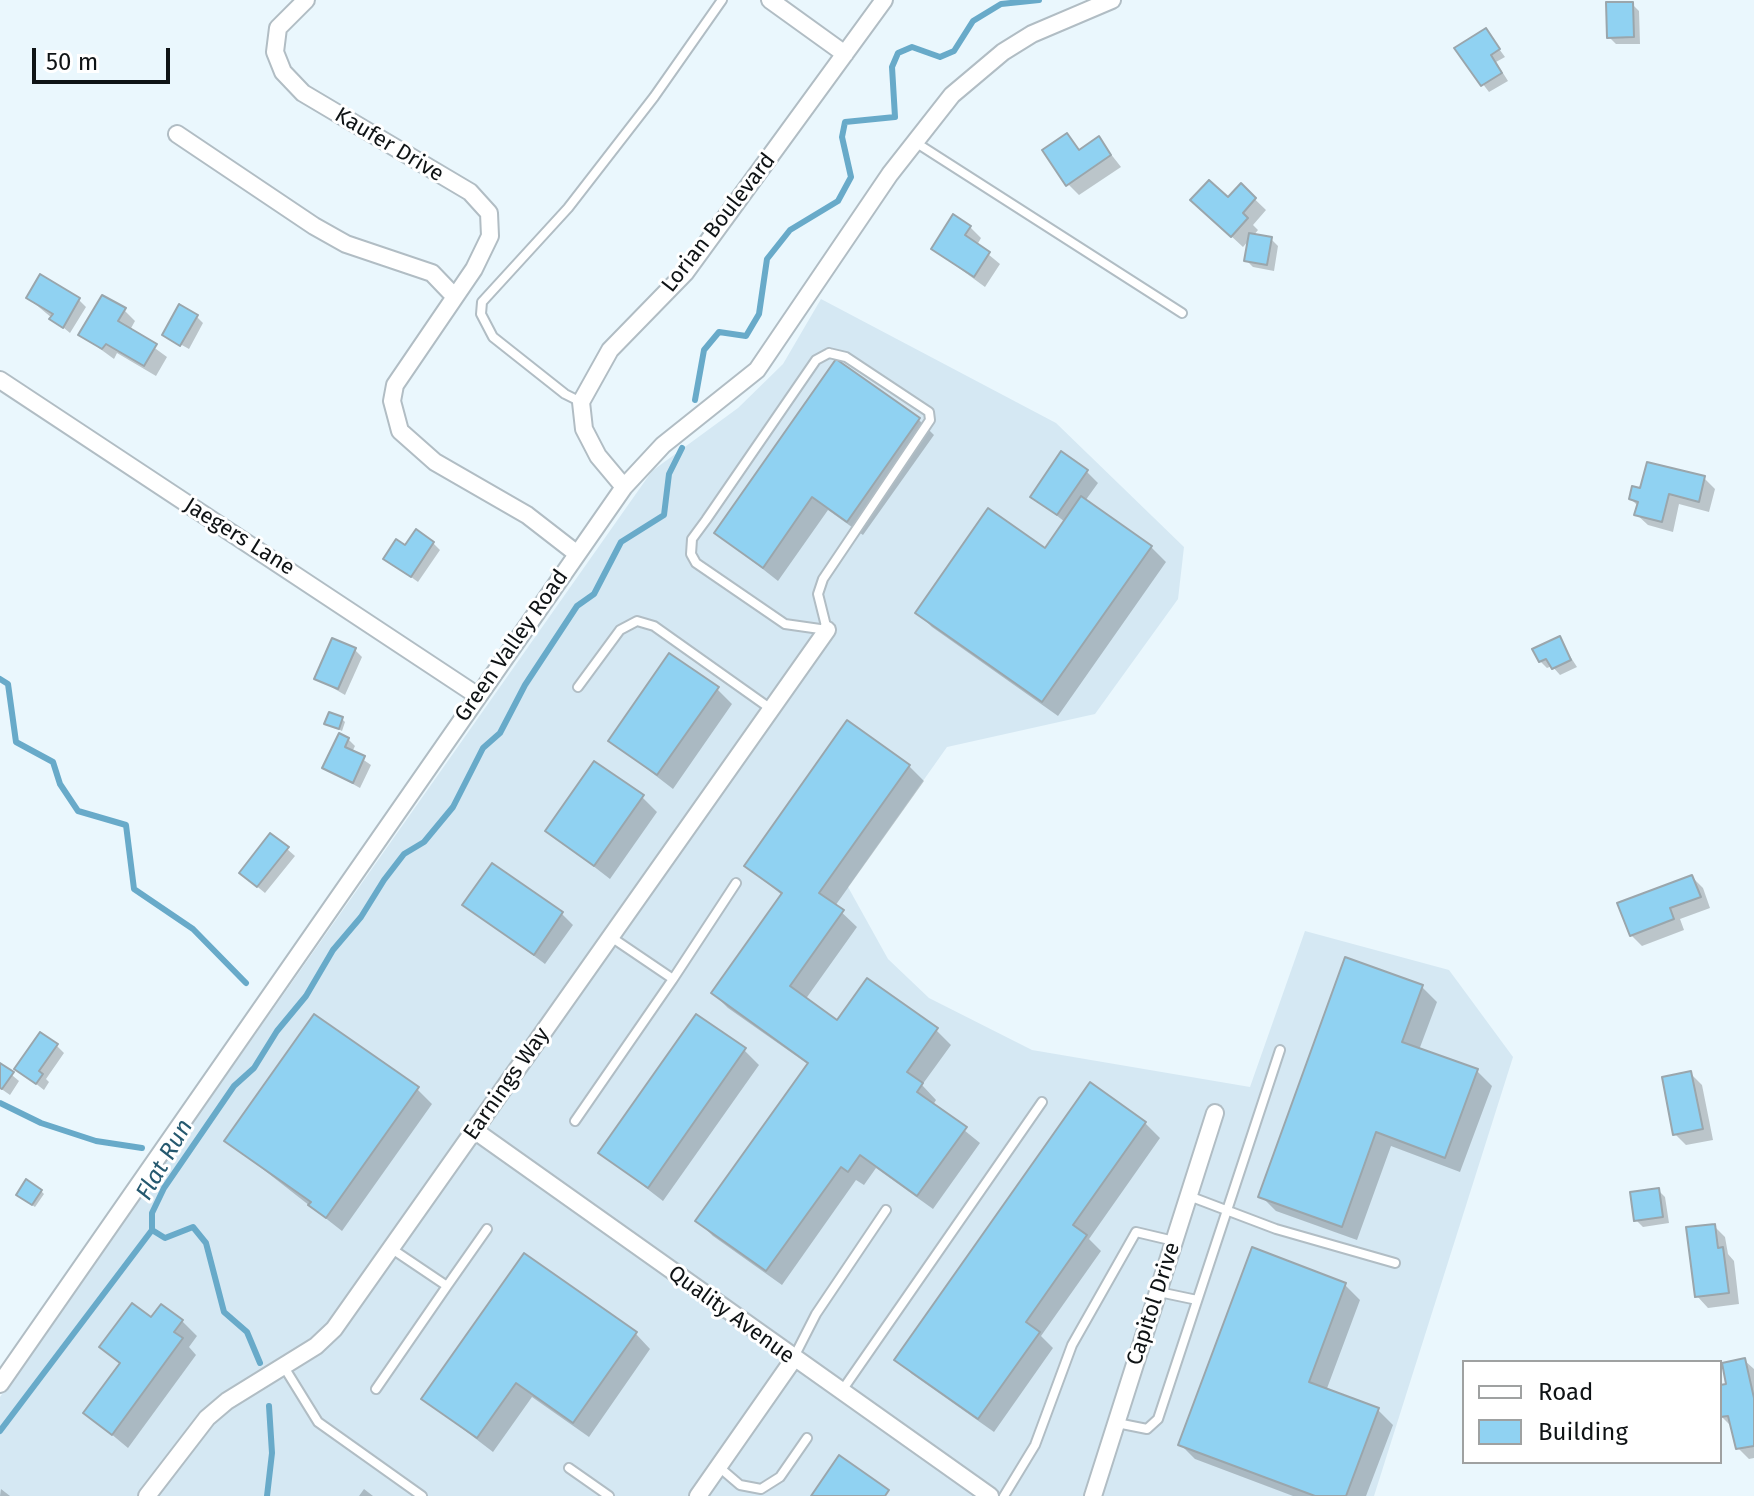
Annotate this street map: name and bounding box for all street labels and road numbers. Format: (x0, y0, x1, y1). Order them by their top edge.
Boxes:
street label: Kaufer Drive (330, 102, 448, 188)
street label: Lorian Boulevard (656, 148, 782, 298)
street label: Jaegers Lane (179, 493, 299, 581)
street label: Green Valley Road (450, 565, 574, 727)
street label: Earnings Way (459, 1023, 555, 1145)
street label: Capitol Drive (1122, 1239, 1186, 1369)
street label: Quality Avenue (663, 1260, 799, 1370)

